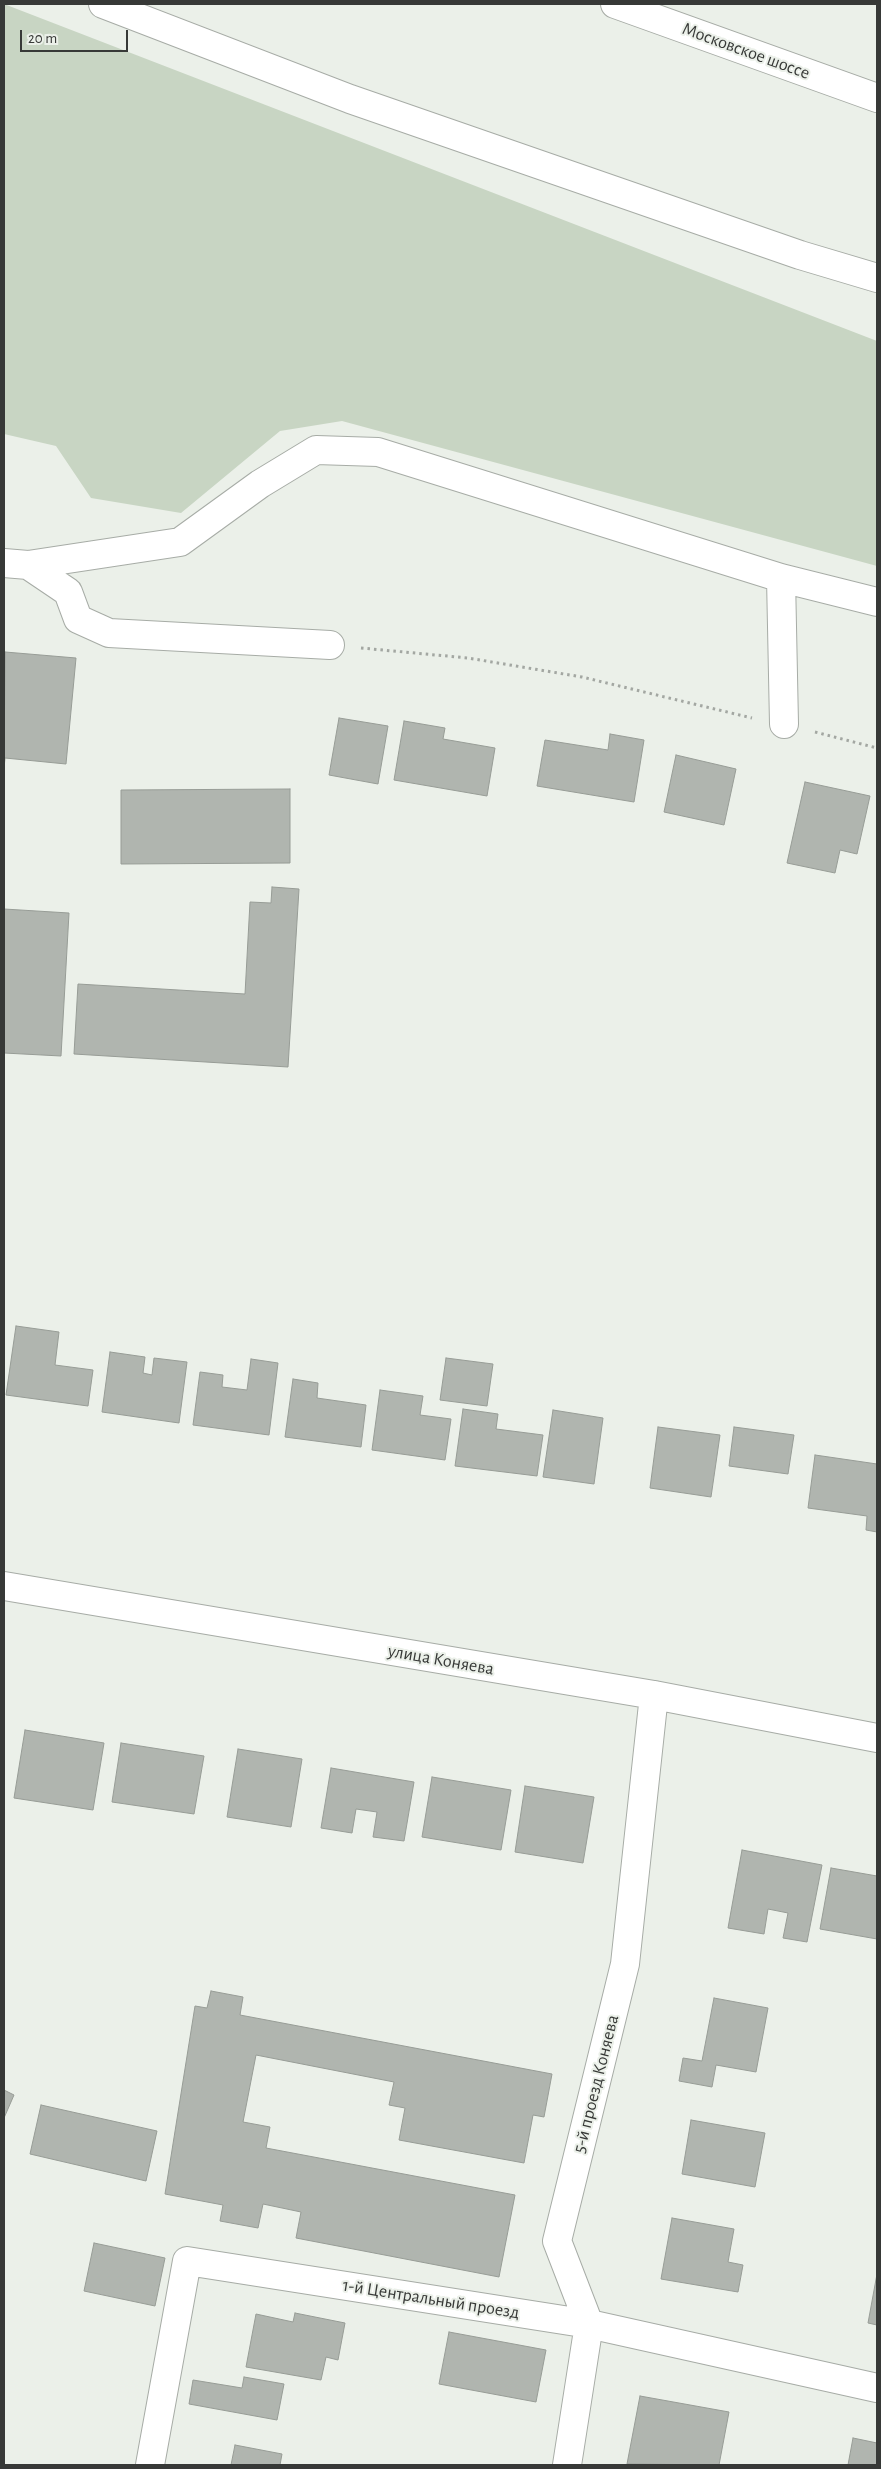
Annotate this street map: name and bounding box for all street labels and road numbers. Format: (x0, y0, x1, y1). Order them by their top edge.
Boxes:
street label: Московское шоссе (679, 18, 813, 84)
street label: улица Коняева (386, 1640, 496, 1680)
street label: 5-й проезд Коняева (568, 2013, 624, 2155)
street label: 1-й Центральный проезд (341, 2274, 521, 2324)

